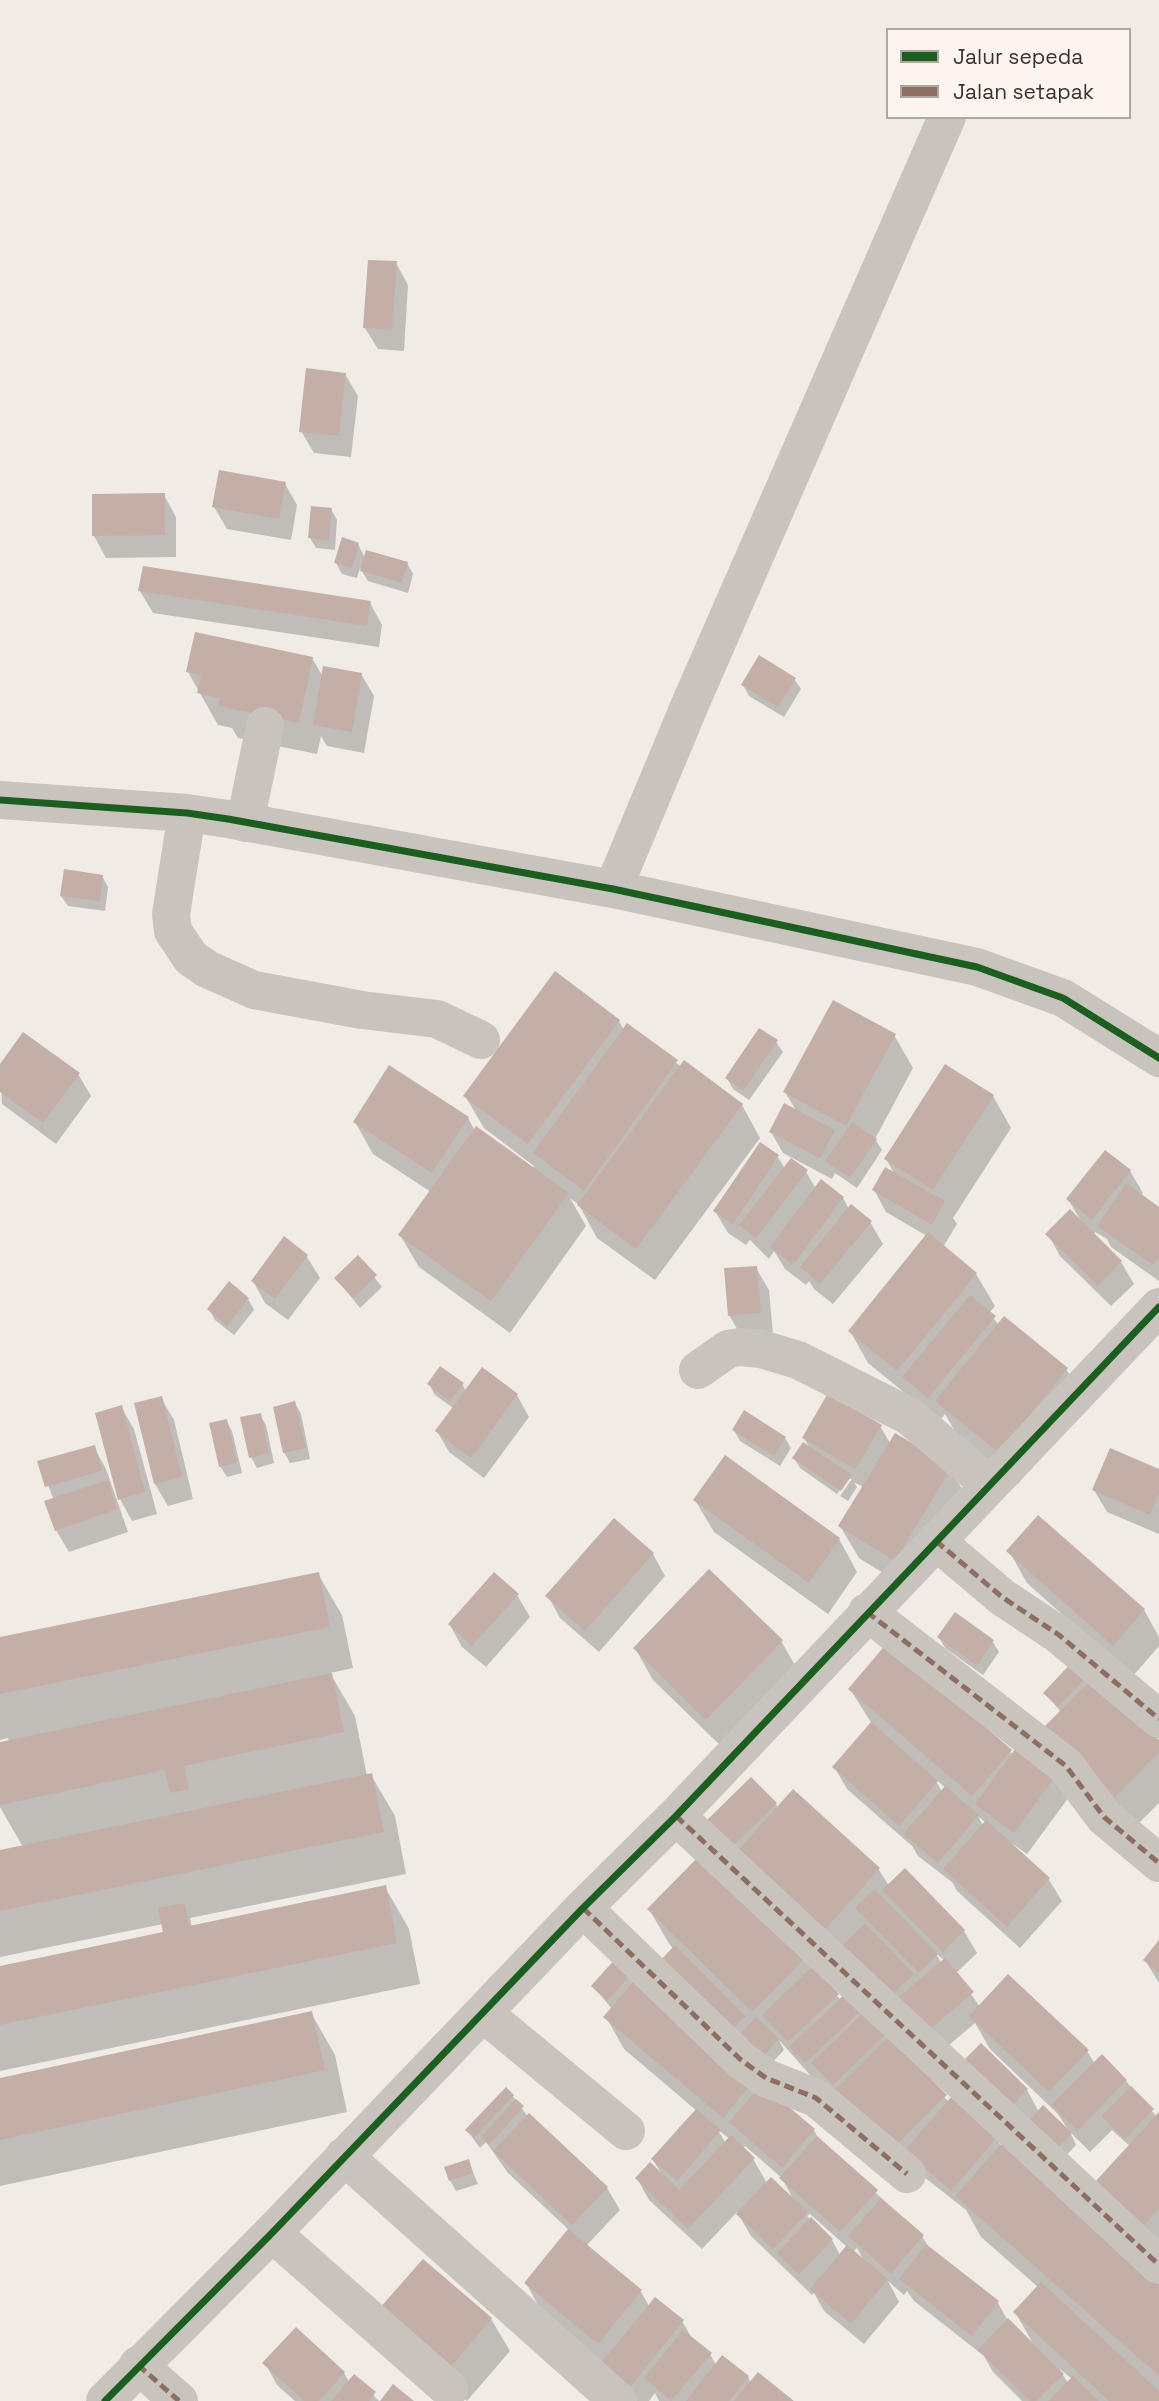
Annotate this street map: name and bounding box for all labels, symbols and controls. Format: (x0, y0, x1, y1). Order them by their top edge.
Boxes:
legend (886, 28, 1131, 119)
text: Jalur sepeda (953, 43, 1083, 70)
text: Jalan setapak (953, 78, 1094, 105)

